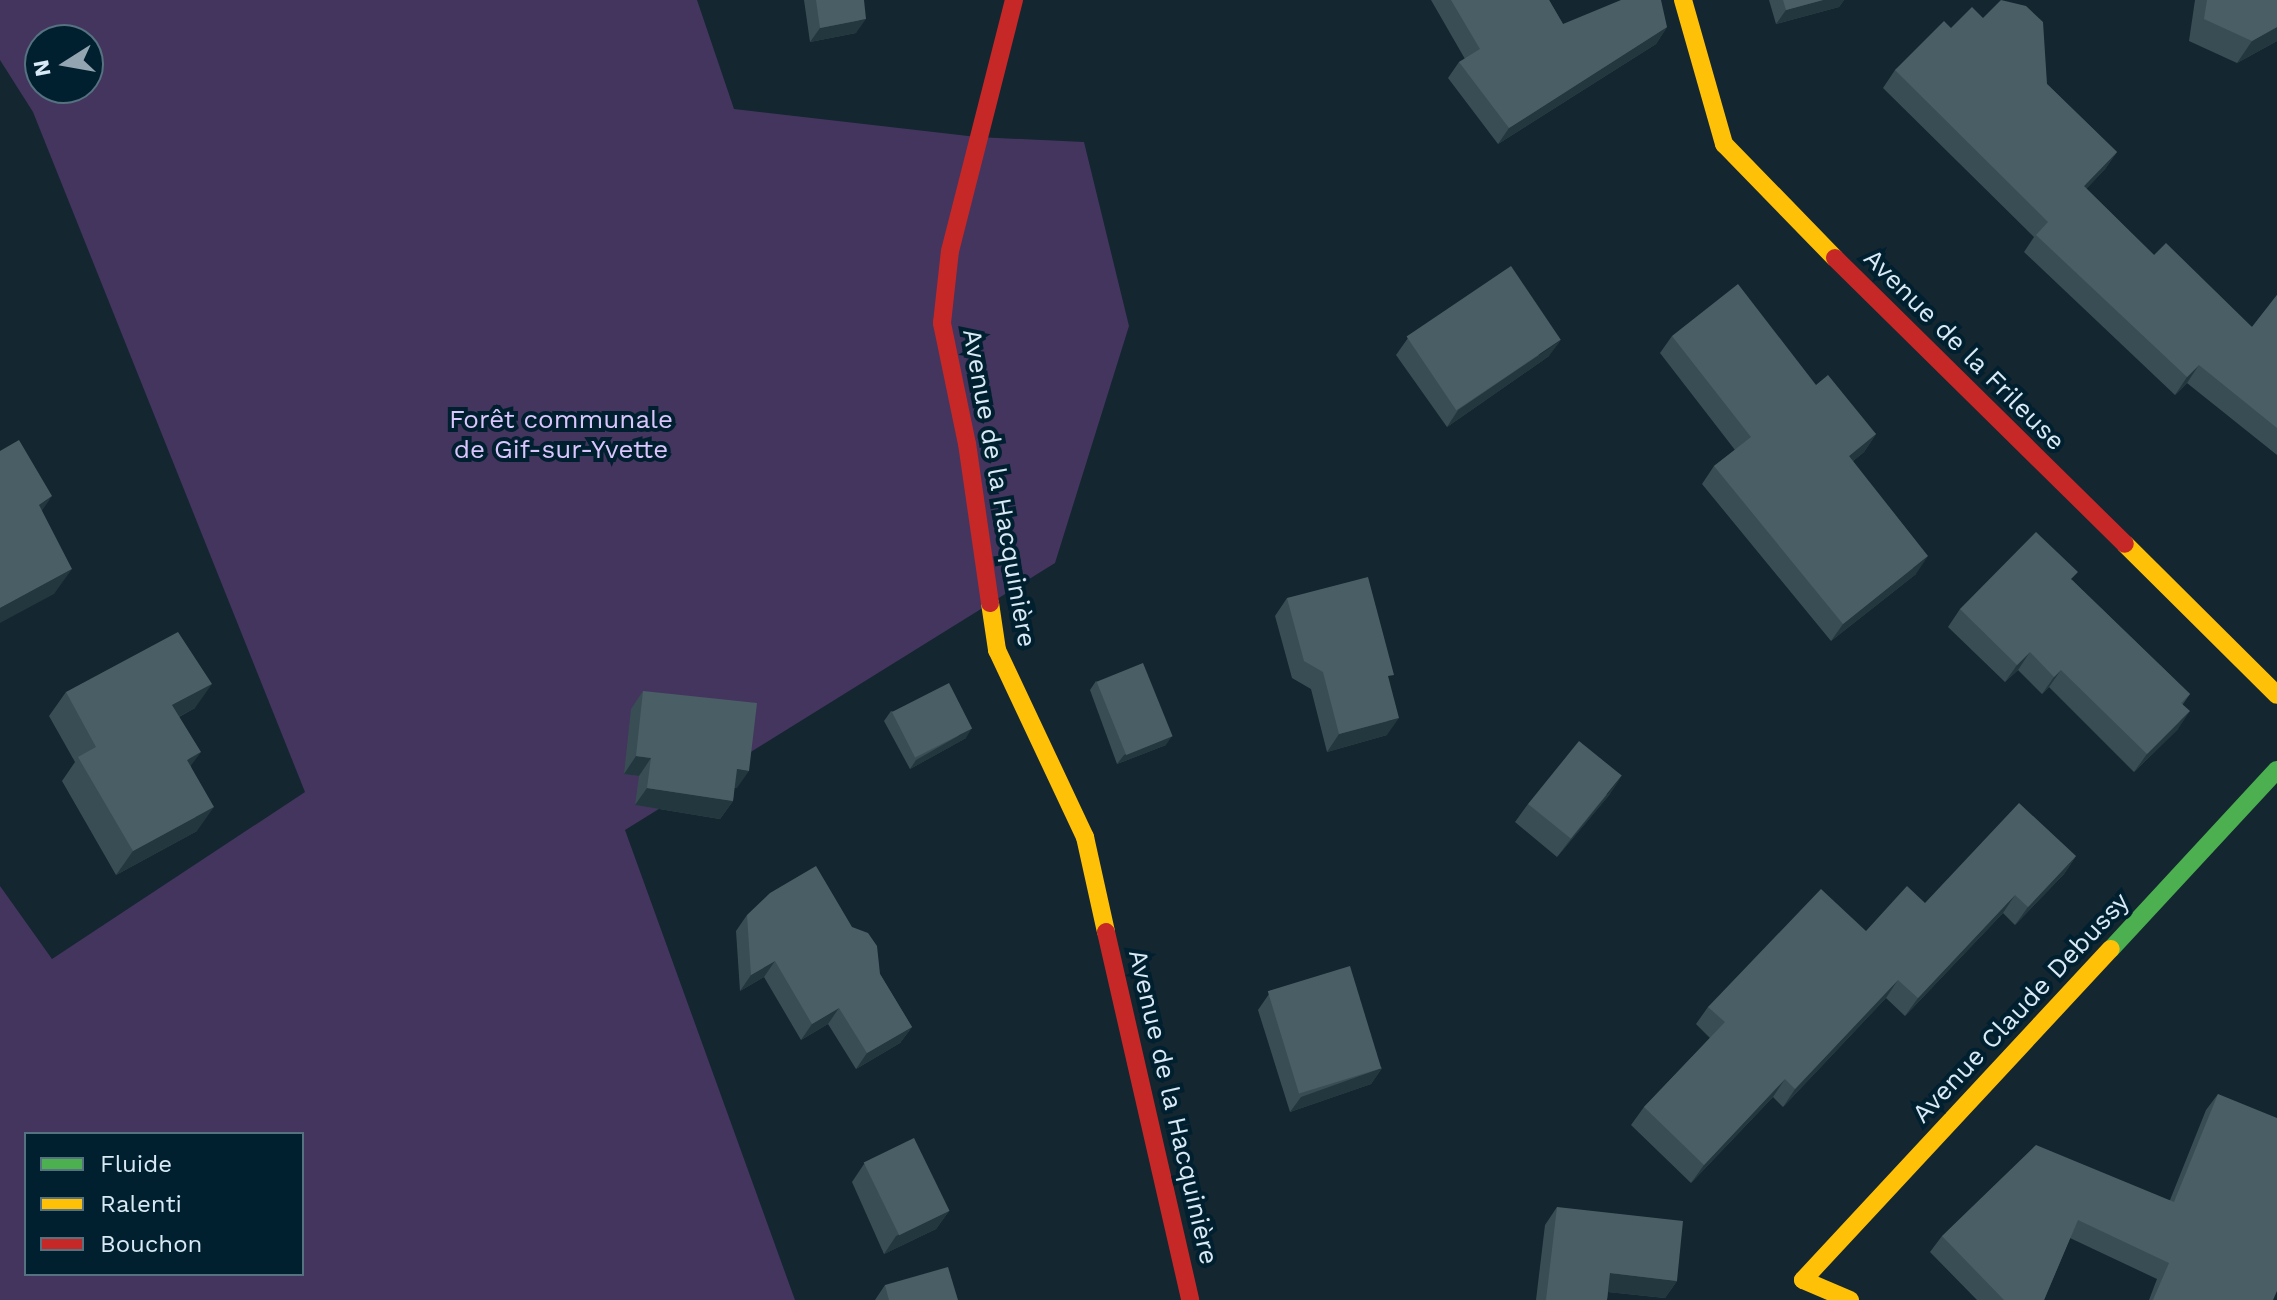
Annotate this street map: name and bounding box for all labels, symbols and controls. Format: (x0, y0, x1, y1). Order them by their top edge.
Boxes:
north arrow (24, 24, 104, 104)
text: N (28, 58, 56, 79)
street label: Avenue de la Frileuse (1857, 243, 2071, 457)
street label: Avenue de la Hacquinière (956, 326, 1042, 650)
park label: Forêt communale de Gif-sur-Yvette (449, 404, 673, 466)
street label: Avenue Claude Debussy (1906, 886, 2136, 1130)
street label: Avenue de la Hacquinière (1121, 946, 1225, 1268)
legend (24, 1132, 304, 1276)
text: Fluide (100, 1150, 172, 1178)
text: Ralenti (100, 1190, 182, 1218)
text: Bouchon (100, 1230, 202, 1258)

